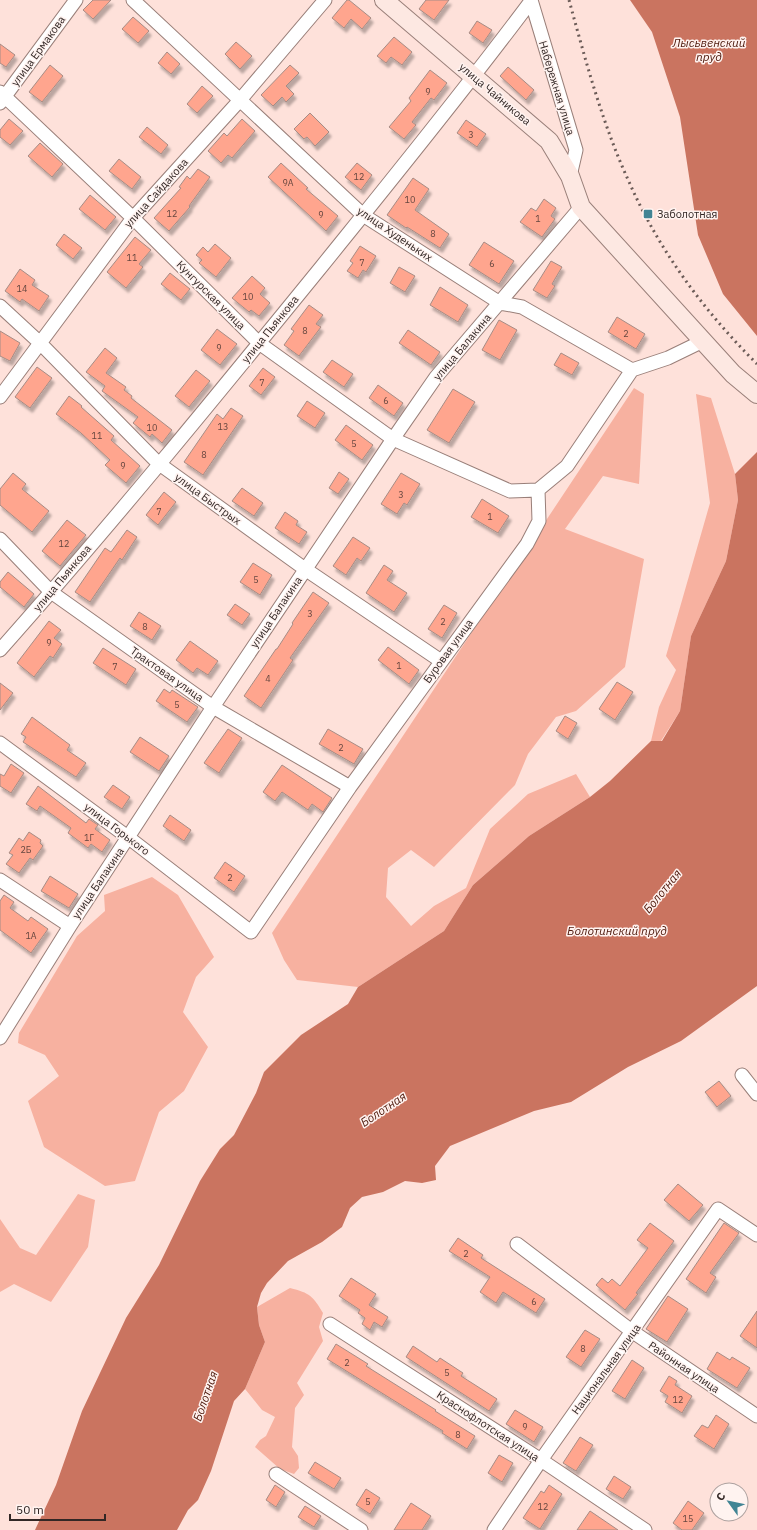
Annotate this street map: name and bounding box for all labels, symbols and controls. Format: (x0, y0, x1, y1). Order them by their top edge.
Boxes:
street label: улица Ермакова (8, 13, 68, 89)
water label: Лысьвенский пруд (671, 35, 746, 64)
street label: Набережная улица (536, 39, 578, 137)
street label: улица Чайникова (456, 60, 534, 128)
house number: 9 (425, 86, 431, 97)
house number: 3 (468, 129, 474, 140)
street label: улица Сайдакова (121, 155, 191, 231)
house number: 12 (354, 171, 364, 182)
house number: 9А (282, 177, 294, 188)
house number: 10 (405, 194, 415, 205)
street label: улица Худеньких (355, 204, 436, 265)
place label: Заболотная (657, 207, 717, 221)
house number: 12 (167, 208, 177, 219)
marker: Заболотная (642, 208, 654, 220)
house number: 9 (318, 209, 324, 220)
house number: 1 (535, 213, 541, 224)
house number: 8 (430, 228, 436, 239)
house number: 11 (127, 252, 137, 263)
house number: 7 (359, 257, 365, 268)
street label: Кунгурская улица (174, 258, 249, 333)
house number: 6 (489, 258, 495, 269)
house number: 14 (17, 283, 27, 294)
house number: 10 (243, 291, 253, 302)
street label: улица Пьянкова (239, 292, 302, 366)
street label: улица Балакина (430, 311, 494, 383)
house number: 8 (302, 325, 308, 336)
house number: 2 (623, 328, 629, 339)
house number: 9 (216, 342, 222, 353)
house number: 7 (259, 377, 265, 388)
house number: 6 (383, 395, 389, 406)
house number: 13 (218, 421, 228, 432)
house number: 10 (147, 422, 157, 433)
house number: 11 (92, 430, 102, 441)
house number: 5 (351, 438, 357, 449)
house number: 8 (201, 449, 207, 460)
house number: 9 (120, 460, 126, 471)
street label: улица Быстрых (172, 470, 244, 528)
house number: 3 (398, 489, 404, 500)
house number: 7 (156, 506, 162, 517)
house number: 1 (487, 511, 493, 522)
house number: 12 (59, 538, 69, 549)
street label: улица Пьянкова (30, 542, 94, 614)
street label: улица Балакина (247, 574, 305, 650)
house number: 5 (253, 574, 259, 585)
house number: 3 (307, 608, 313, 619)
street label: Буровая улица (420, 616, 476, 686)
house number: 2 (440, 616, 446, 627)
house number: 8 (142, 621, 148, 632)
house number: 9 (46, 637, 52, 648)
street label: Трактовая улица (128, 644, 206, 705)
house number: 1 (396, 660, 402, 671)
house number: 7 (112, 661, 118, 672)
house number: 4 (265, 673, 271, 684)
house number: 5 (174, 699, 180, 710)
house number: 2 (338, 742, 344, 753)
street label: улица Горького (81, 800, 153, 858)
house number: 1Г (84, 832, 94, 843)
house number: 2Б (20, 844, 32, 855)
street label: улица Балакина (69, 845, 127, 921)
water label: Болотная (640, 866, 684, 916)
house number: 2 (227, 872, 233, 883)
water label: Болотинский пруд (567, 923, 667, 938)
house number: 1А (25, 930, 37, 941)
water label: Болотная (357, 1088, 409, 1130)
house number: 2 (463, 1248, 469, 1259)
house number: 6 (531, 1296, 537, 1307)
street label: Национальная улица (568, 1321, 644, 1417)
street label: Районная улица (646, 1338, 722, 1396)
house number: 8 (580, 1343, 586, 1354)
house number: 2 (344, 1357, 350, 1368)
house number: 5 (444, 1367, 450, 1378)
water label: Болотная (189, 1369, 221, 1423)
street label: Краснофлотская улица (434, 1388, 542, 1464)
house number: 12 (673, 1394, 683, 1405)
house number: 9 (522, 1421, 528, 1432)
house number: 8 (455, 1429, 461, 1440)
north arrow (709, 1482, 749, 1522)
text: С (713, 1490, 728, 1503)
scale bar (10, 1496, 105, 1522)
house number: 5 (365, 1496, 371, 1507)
house number: 12 (538, 1501, 548, 1512)
text: 50 m (16, 1502, 44, 1517)
house number: 15 (683, 1513, 693, 1524)

